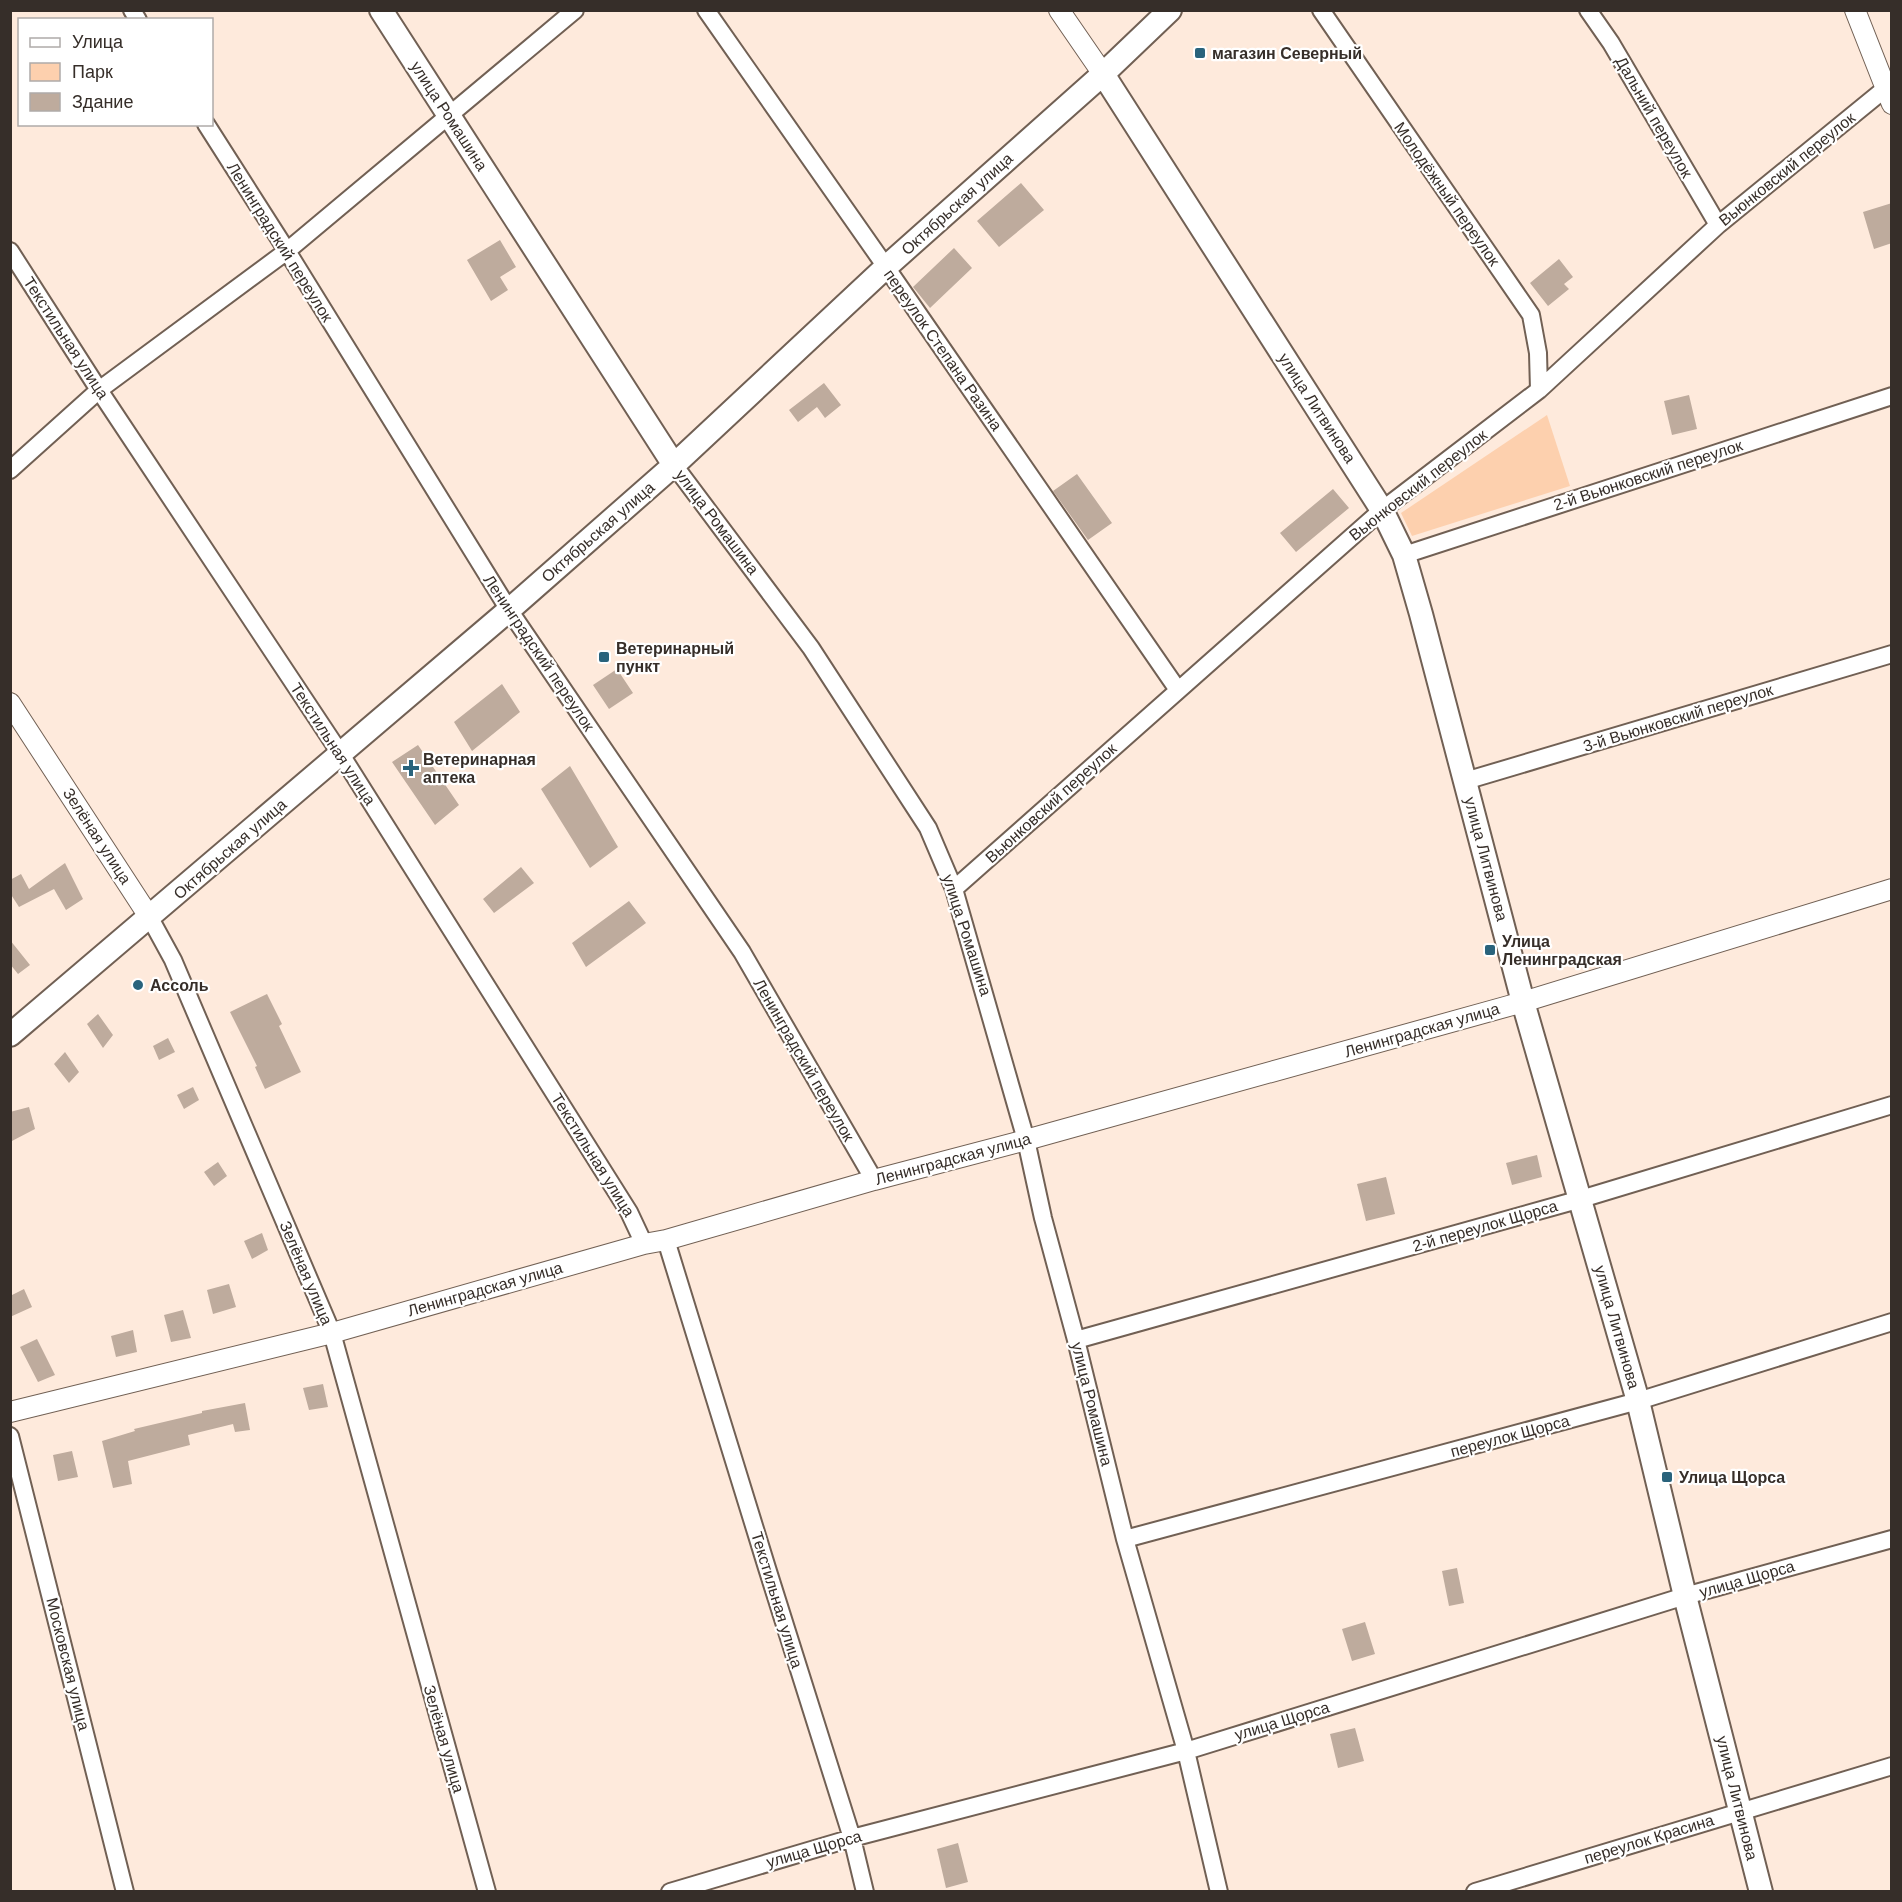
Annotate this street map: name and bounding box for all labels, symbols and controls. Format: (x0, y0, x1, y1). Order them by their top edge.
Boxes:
legend (18, 18, 213, 126)
text: Улица (72, 32, 124, 52)
place label: магазин Северный (1212, 45, 1362, 62)
marker: магазин Северный (1193, 46, 1207, 60)
street label: Дальний переулок (1612, 54, 1696, 181)
street label: улица Ромашина (407, 58, 491, 174)
text: Парк (72, 62, 113, 82)
text: Здание (72, 92, 133, 112)
street label: Вьюнковский переулок (1716, 108, 1859, 229)
street label: Молодёжный переулок (1391, 119, 1504, 270)
street label: Октябрьская улица (898, 150, 1016, 258)
street label: Ленинградский переулок (224, 159, 337, 326)
street label: переулок Степана Разина (881, 266, 1005, 434)
street label: Текстильная улица (20, 274, 112, 402)
street label: улица Литвинова (1275, 350, 1359, 466)
street label: Вьюнковский переулок (1346, 425, 1491, 544)
street label: 2-й Вьюнковский переулок (1551, 436, 1745, 514)
street label: улица Ромашина (672, 466, 762, 578)
street label: Октябрьская улица (538, 478, 658, 585)
street label: Ленинградский переулок (480, 572, 598, 735)
place label: Ветеринарный пункт (616, 640, 734, 675)
marker: Ветеринарный пункт (597, 650, 611, 664)
street label: Текстильная улица (287, 680, 379, 808)
street label: 3-й Вьюнковский переулок (1581, 681, 1776, 755)
street label: Вьюнковский переулок (982, 739, 1121, 866)
place label: Ветеринарная аптека (423, 751, 536, 786)
marker: Ветеринарная аптека (404, 761, 418, 775)
street label: Зелёная улица (60, 785, 134, 887)
street label: Октябрьская улица (170, 795, 290, 902)
street label: улица Литвинова (1461, 795, 1511, 923)
street label: улица Ромашина (939, 872, 995, 998)
place label: Улица Ленинградская (1502, 933, 1622, 968)
marker: Улица Ленинградская (1483, 943, 1497, 957)
street label: Ленинградский переулок (751, 976, 858, 1145)
place label: Ассоль (150, 977, 209, 994)
marker: Ассоль (131, 978, 145, 992)
street label: Ленинградская улица (1343, 1000, 1501, 1060)
street label: Текстильная улица (548, 1090, 638, 1220)
street label: Ленинградская улица (873, 1130, 1033, 1188)
street label: 2-й переулок Щорса (1411, 1197, 1560, 1255)
street label: Зелёная улица (276, 1219, 336, 1328)
street label: Ленинградская улица (406, 1259, 564, 1319)
street label: улица Литвинова (1591, 1263, 1643, 1391)
street label: улица Ромашина (1068, 1340, 1116, 1468)
street label: переулок Щорса (1449, 1412, 1571, 1460)
place label: Улица Щорса (1679, 1469, 1785, 1486)
marker: Улица Щорса (1660, 1470, 1674, 1484)
street label: Текстильная улица (748, 1530, 806, 1670)
street label: улица Щорса (1697, 1557, 1797, 1601)
street label: Московская улица (43, 1596, 93, 1732)
street label: Зелёная улица (421, 1683, 468, 1795)
street label: улица Щорса (1233, 1698, 1332, 1743)
street label: улица Литвинова (1713, 1734, 1761, 1862)
street label: переулок Красина (1582, 1811, 1716, 1867)
street label: улица Щорса (764, 1827, 864, 1871)

